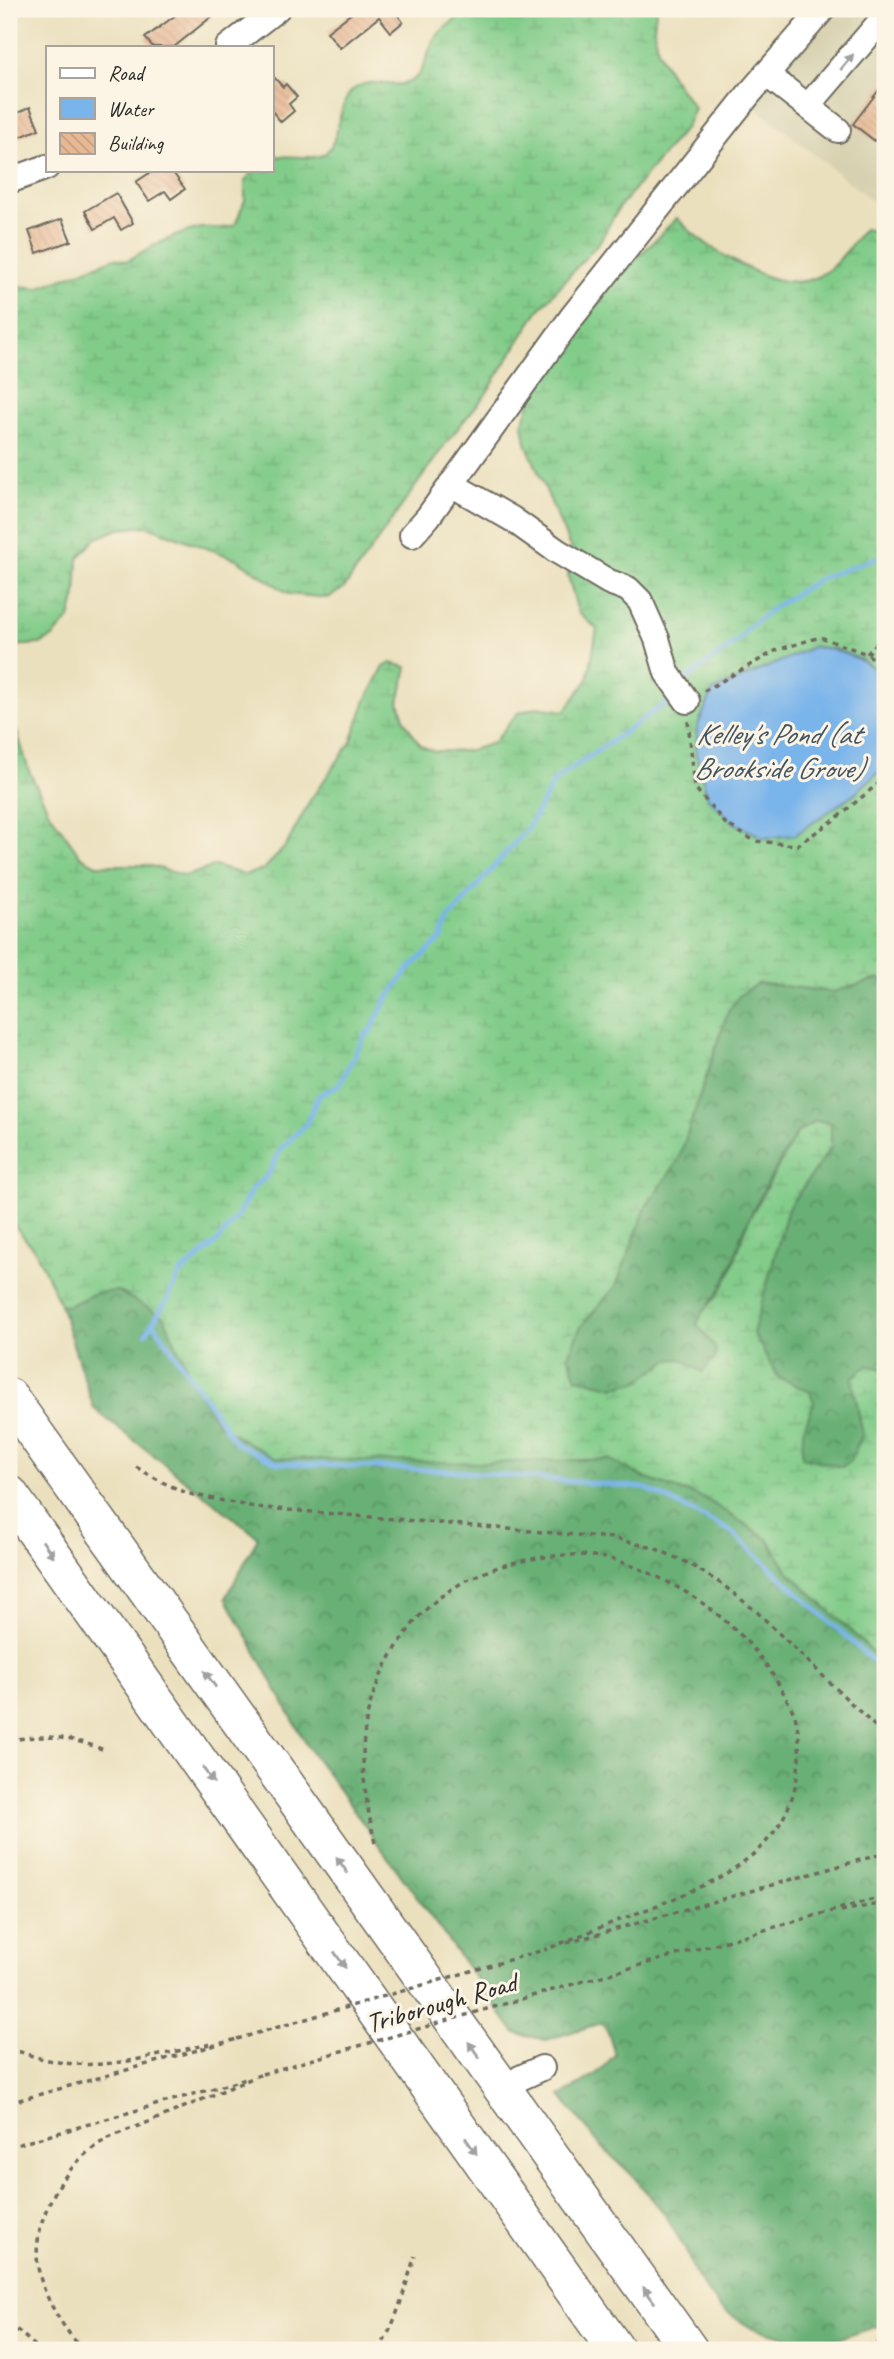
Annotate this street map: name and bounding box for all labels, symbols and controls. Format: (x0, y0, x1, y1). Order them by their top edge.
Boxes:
legend (46, 46, 273, 172)
one-way arrow (840, 54, 855, 72)
text: Road (108, 60, 147, 86)
text: Water (108, 96, 155, 122)
text: Building (108, 130, 165, 156)
water label: Kelley's Pond (at Brookside Grove) (694, 715, 868, 787)
one-way arrow (41, 1540, 55, 1558)
one-way arrow (203, 1670, 217, 1688)
one-way arrow (201, 1766, 215, 1784)
one-way arrow (335, 1855, 349, 1874)
one-way arrow (333, 1951, 347, 1969)
street label: Triborough Road (362, 1963, 524, 2041)
one-way arrow (468, 2041, 482, 2059)
one-way arrow (464, 2137, 478, 2155)
one-way arrow (642, 2286, 656, 2304)

